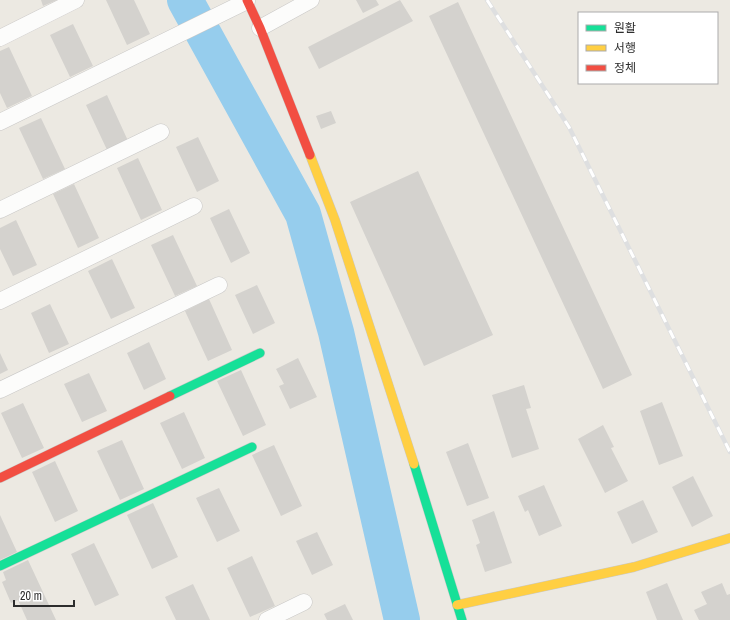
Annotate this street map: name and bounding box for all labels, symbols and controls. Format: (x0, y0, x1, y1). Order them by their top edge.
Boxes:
legend (578, 12, 718, 84)
text: 원활 (614, 20, 636, 36)
text: 서행 (614, 40, 636, 56)
text: 정체 (614, 60, 636, 76)
scale bar (14, 582, 74, 608)
text: 20 m (20, 588, 42, 604)

